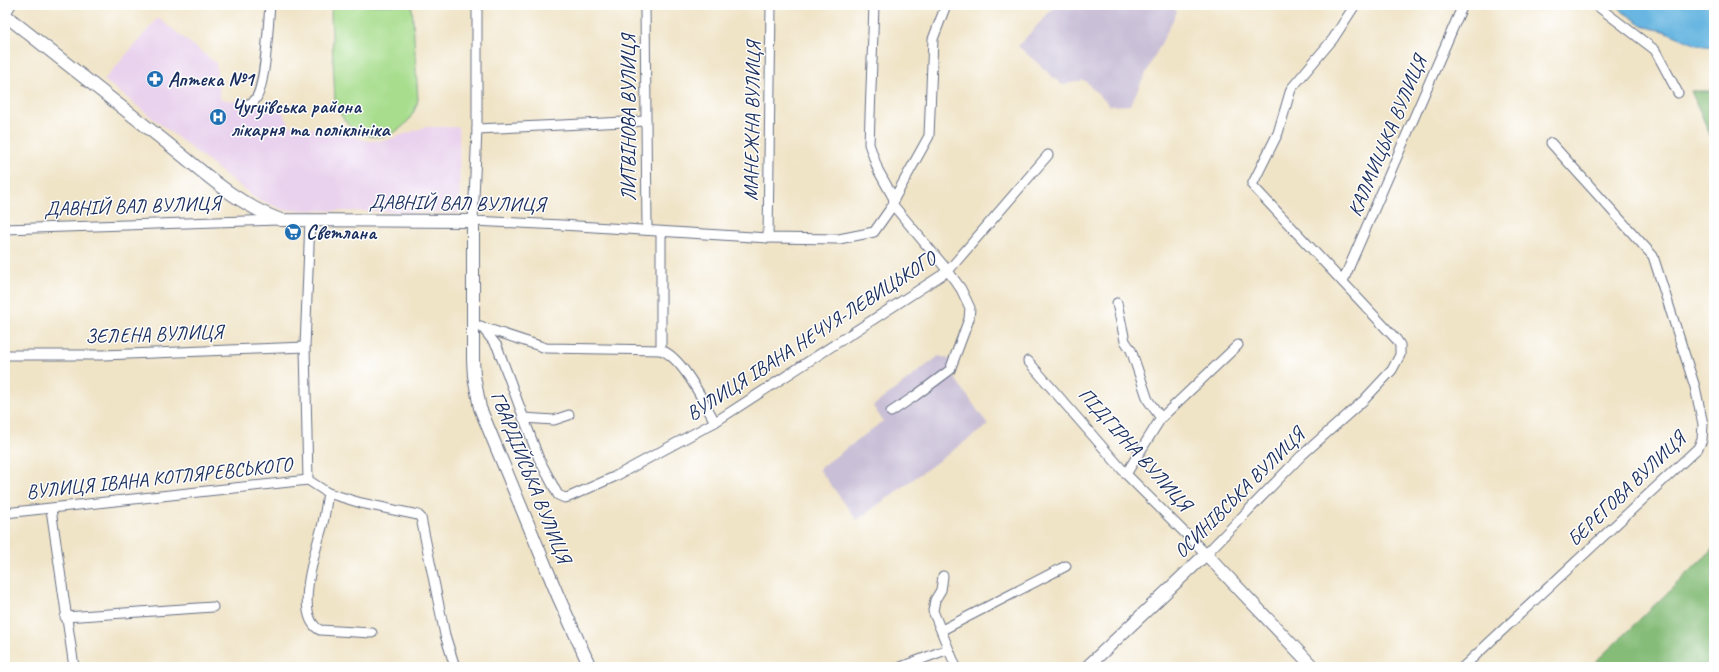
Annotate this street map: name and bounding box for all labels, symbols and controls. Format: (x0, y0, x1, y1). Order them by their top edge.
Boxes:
street label: ЛИТВІНОВА ВУЛИЦЯ (616, 32, 641, 201)
street label: МАНЕЖНА ВУЛИЦЯ (738, 38, 766, 201)
street label: КАЛМИЦЬКА ВУЛИЦЯ (1342, 49, 1433, 220)
place label: Аптека №1 (168, 67, 256, 92)
pharmacy icon: Аптека №1 (145, 69, 165, 89)
place label: Чугуївська района лікарня та поліклініка (231, 94, 392, 142)
hospital icon: Чугуївська района лікарня та поліклініка (208, 107, 228, 127)
street label: ДАВНІЙ ВАЛ ВУЛИЦЯ (369, 189, 548, 217)
street label: ДАВНІЙ ВАЛ ВУЛИЦЯ (43, 190, 224, 222)
place label: Светлана (306, 220, 378, 245)
supermarket icon: Светлана (283, 222, 303, 242)
street label: ВУЛИЦЯ ІВАНА НЕЧУЯ-ЛЕВИЦЬКОГО (682, 245, 942, 426)
street label: ЗЕЛЕНА ВУЛИЦЯ (85, 319, 227, 349)
street label: ПІДГІРНА ВУЛИЦЯ (1073, 382, 1199, 518)
street label: ГВАРДІЙСЬКА ВУЛИЦЯ (485, 388, 578, 569)
street label: ОСИНІВСЬКА ВУЛИЦЯ (1169, 421, 1311, 563)
street label: БЕРЕГОВА ВУЛИЦЯ (1562, 424, 1692, 552)
street label: ВУЛИЦЯ ІВАНА КОТЛЯРЕВСЬКОГО (25, 451, 295, 504)

